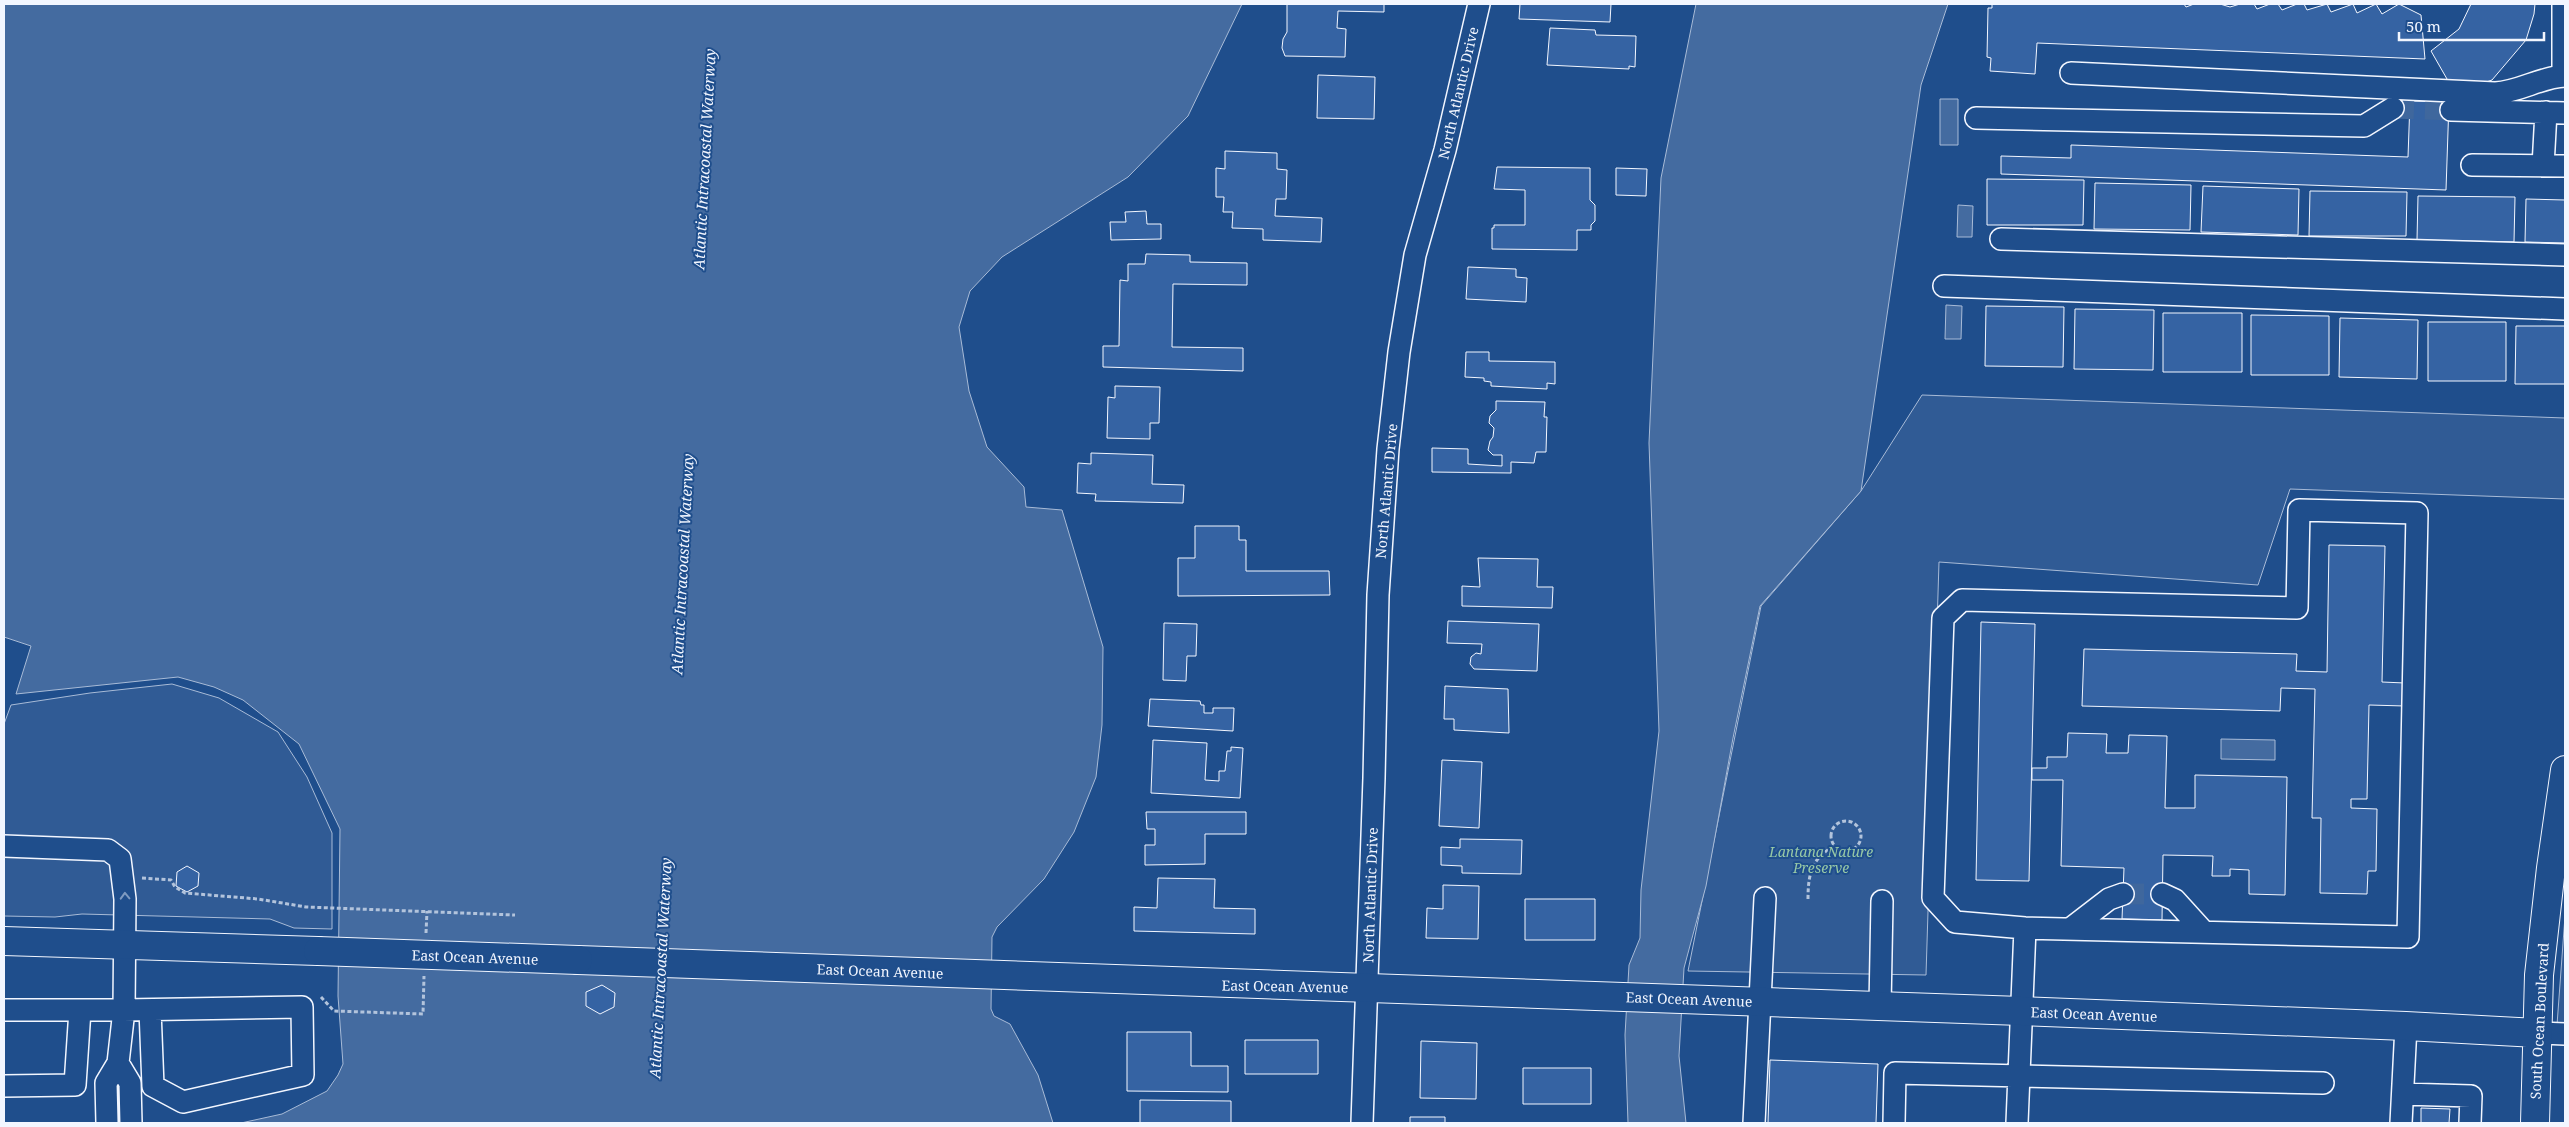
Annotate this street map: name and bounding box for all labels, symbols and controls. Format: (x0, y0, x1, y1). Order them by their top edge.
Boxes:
scale bar (2399, 10, 2544, 42)
text: 50 m (2406, 16, 2441, 36)
street label: North Atlantic Drive (1433, 25, 1483, 161)
water label: Atlantic Intracoastal Waterway (688, 48, 720, 271)
street label: North Atlantic Drive (1371, 423, 1401, 559)
water label: Atlantic Intracoastal Waterway (666, 453, 698, 676)
street label: North Atlantic Drive (1358, 827, 1382, 963)
park label: Lantana Nature Preserve (1768, 842, 1873, 877)
water label: Atlantic Intracoastal Waterway (644, 857, 676, 1080)
one-way arrow (120, 892, 130, 900)
street label: South Ocean Boulevard (2525, 942, 2553, 1100)
street label: East Ocean Avenue (411, 945, 539, 969)
street label: East Ocean Avenue (816, 959, 944, 983)
street label: East Ocean Avenue (1221, 975, 1349, 997)
street label: East Ocean Avenue (1625, 987, 1753, 1011)
street label: East Ocean Avenue (2030, 1002, 2158, 1026)

